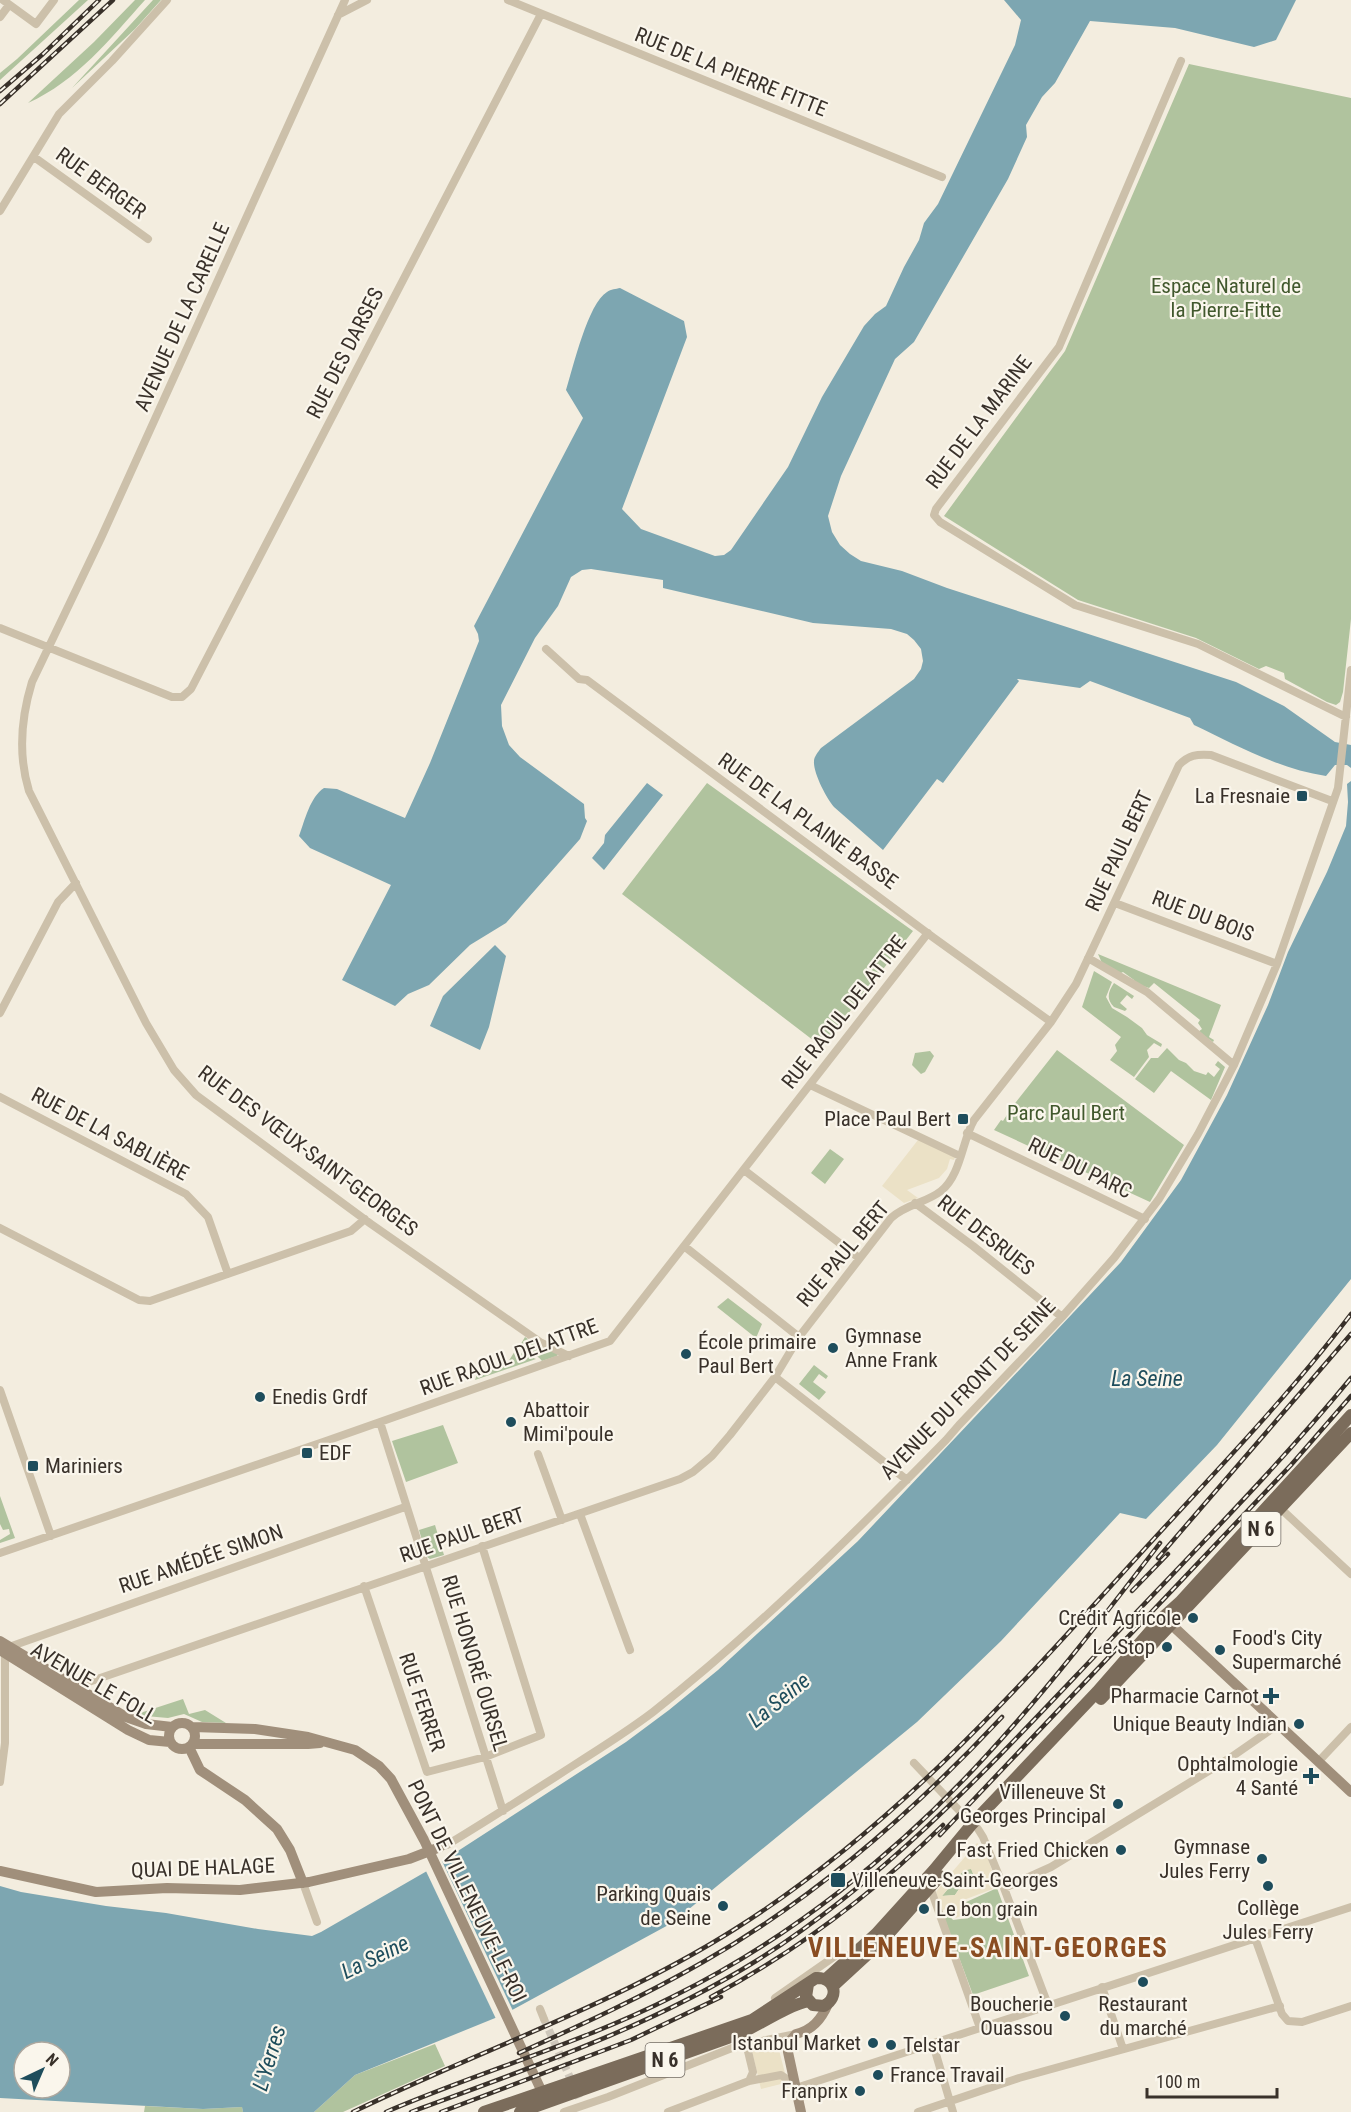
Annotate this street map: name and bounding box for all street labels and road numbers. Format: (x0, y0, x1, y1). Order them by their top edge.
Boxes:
street label: RUE DE LA PIERRE FITTE (631, 22, 831, 122)
street label: RUE BERGER (51, 142, 151, 224)
street label: AVENUE DE LA CARELLE (130, 219, 234, 415)
street label: RUE DES DARSES (302, 283, 388, 422)
street label: RUE DE LA MARINE (921, 351, 1037, 493)
street label: RUE DE LA PLAINE BASSE (714, 748, 902, 894)
street label: RUE PAUL BERT (1081, 787, 1157, 915)
street label: RUE DU BOIS (1149, 886, 1257, 946)
street label: RUE RAOUL DELATTRE (777, 931, 911, 1093)
street label: RUE DES VŒUX-SAINT-GEORGES (194, 1061, 423, 1241)
street label: RUE DE LA SABLIÈRE (27, 1082, 193, 1186)
street label: RUE DU PARC (1024, 1133, 1136, 1203)
street label: RUE DESRUES (933, 1190, 1039, 1280)
street label: RUE PAUL BERT (792, 1196, 894, 1312)
street label: AVENUE DU FRONT DE SEINE (876, 1294, 1060, 1484)
street label: RUE RAOUL DELATTRE (417, 1314, 601, 1400)
street label: RUE PAUL BERT (397, 1502, 527, 1568)
road number: N 6 (1242, 1512, 1280, 1546)
street label: RUE AMÉDÉE SIMON (116, 1520, 286, 1598)
street label: RUE HONORÉ OURSEL (437, 1572, 513, 1754)
street label: AVENUE LE FOLL (27, 1637, 161, 1729)
street label: RUE FERRER (394, 1650, 450, 1754)
street label: PONT DE VILLENEUVE-LE-ROI (403, 1776, 531, 2006)
street label: QUAI DE HALAGE (131, 1853, 275, 1883)
road number: N 6 (646, 2043, 684, 2077)

